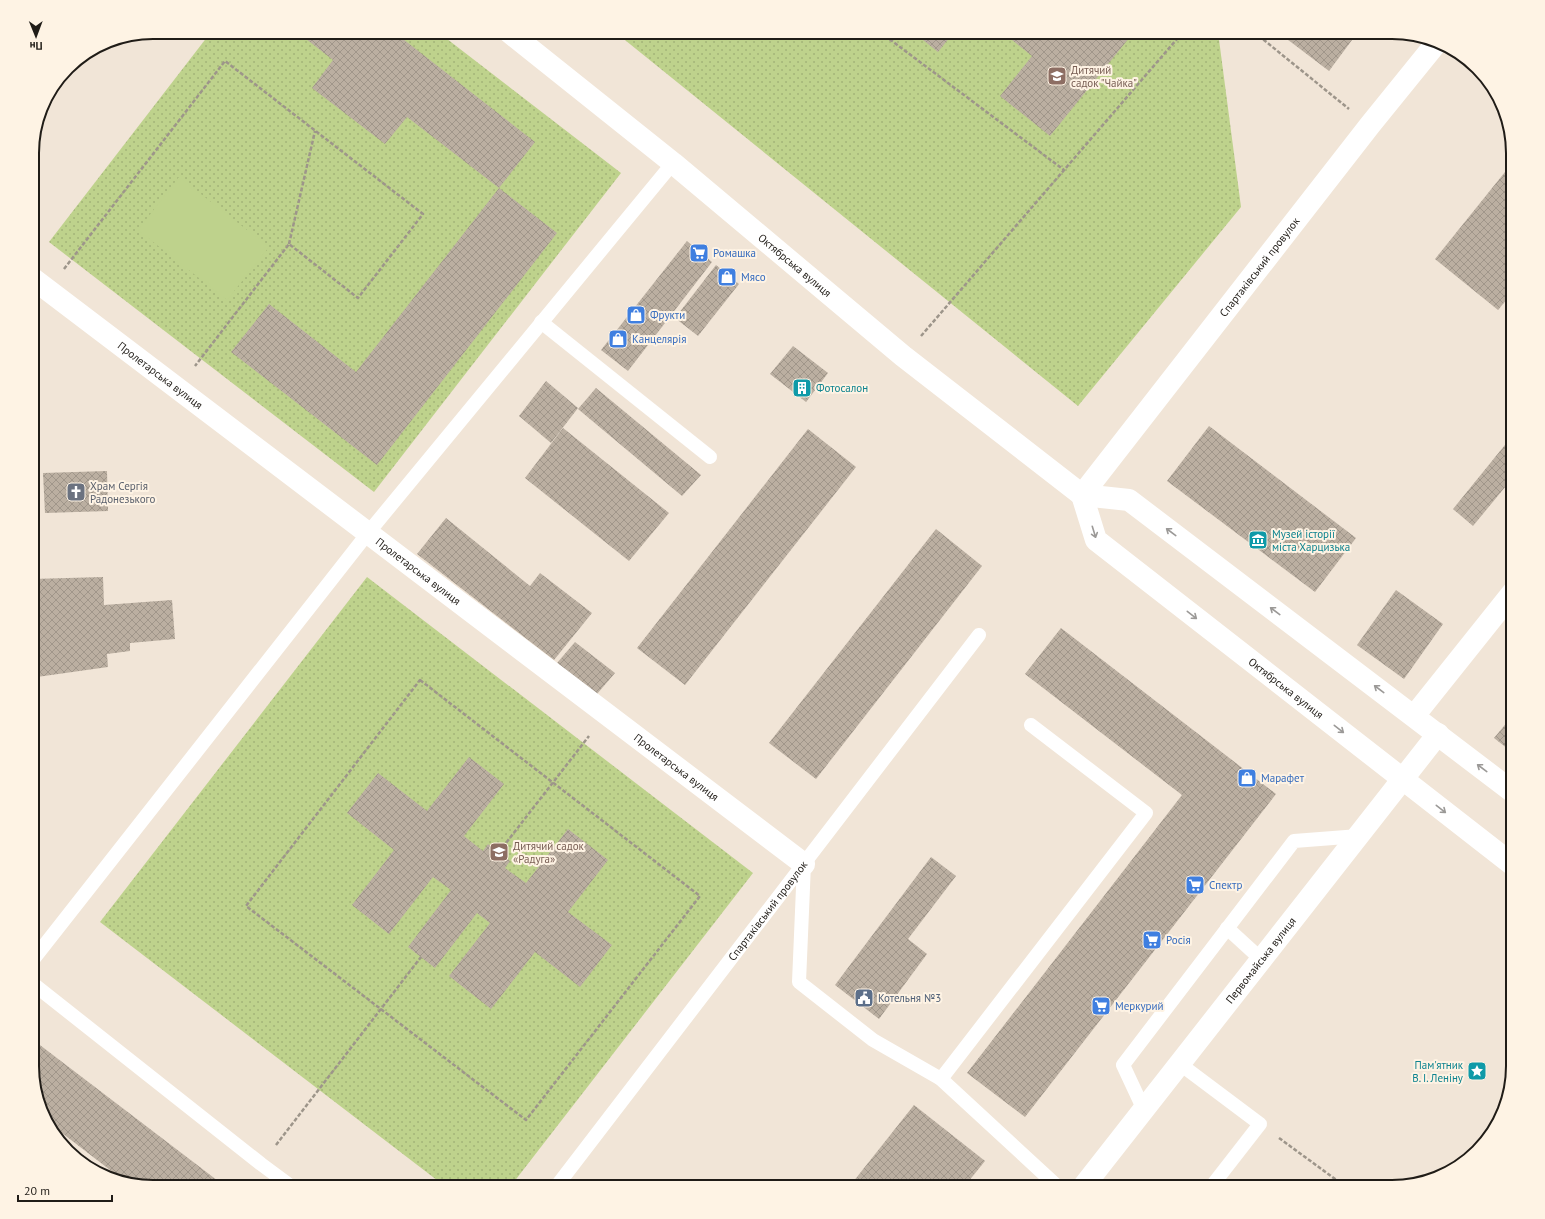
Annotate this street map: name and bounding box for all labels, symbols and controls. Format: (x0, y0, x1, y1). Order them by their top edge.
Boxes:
north arrow (16, 16, 56, 56)
text: Пн (29, 39, 43, 53)
place label: Дитячий садок "Чайка" (1071, 63, 1137, 90)
school or university icon: Дитячий садок "Чайка" (1046, 65, 1068, 87)
street label: Спартаківський провулок (1216, 214, 1303, 319)
street label: Октябрська вулиця (755, 231, 834, 300)
supermarket icon: Ромашка (688, 242, 710, 264)
place label: Ромашка (713, 246, 756, 260)
shop icon: Мясо (716, 266, 738, 288)
place label: Мясо (741, 270, 766, 284)
shop icon: Фрукти (625, 304, 647, 326)
place label: Фрукти (650, 308, 685, 322)
shop icon: Канцелярія (607, 328, 629, 350)
place label: Канцелярія (632, 332, 686, 346)
street label: Пролетарська вулиця (115, 339, 206, 412)
building icon: Фотосалон (791, 377, 813, 399)
place label: Фотосалон (816, 381, 868, 395)
place label: Храм Сергія Радонезького (90, 479, 155, 506)
church icon: Храм Сергія Радонезького (65, 481, 87, 503)
one-way arrow (1091, 525, 1098, 538)
place label: Музей історії міста Харцизька (1272, 527, 1350, 554)
one-way arrow (1166, 528, 1177, 536)
museum icon: Музей історії міста Харцизька (1247, 529, 1269, 551)
street label: Пролетарська вулиця (373, 535, 464, 608)
one-way arrow (1270, 606, 1281, 615)
one-way arrow (1186, 610, 1197, 619)
street label: Октябрська вулиця (1246, 654, 1326, 722)
one-way arrow (1373, 685, 1384, 693)
one-way arrow (1333, 725, 1344, 733)
street label: Пролетарська вулиця (631, 730, 722, 804)
one-way arrow (1477, 764, 1488, 772)
shop icon: Марафет (1236, 767, 1258, 789)
place label: Марафет (1261, 771, 1305, 785)
one-way arrow (1436, 805, 1447, 813)
place label: Дитячий садок «Радуга» (513, 839, 585, 866)
school or university icon: Дитячий садок «Радуга» (488, 841, 510, 863)
street label: Спартаківський провулок (725, 857, 811, 964)
supermarket icon: Спектр (1184, 874, 1206, 896)
place label: Спектр (1209, 878, 1242, 892)
street label: Первомайська вулиця (1222, 914, 1299, 1006)
supermarket icon: Росія (1141, 929, 1163, 951)
place label: Росія (1166, 933, 1191, 947)
public building icon: Котельня №3 (853, 987, 875, 1009)
place label: Котельня №3 (878, 991, 941, 1005)
supermarket icon: Меркурий (1090, 995, 1112, 1017)
place label: Меркурий (1115, 999, 1164, 1013)
place label: Пам'ятник В. І. Леніну (1412, 1058, 1464, 1085)
place icon: Пам'ятник В. І. Леніну (1466, 1060, 1488, 1082)
scale bar (18, 1177, 112, 1203)
text: 20 m (24, 1183, 50, 1198)

